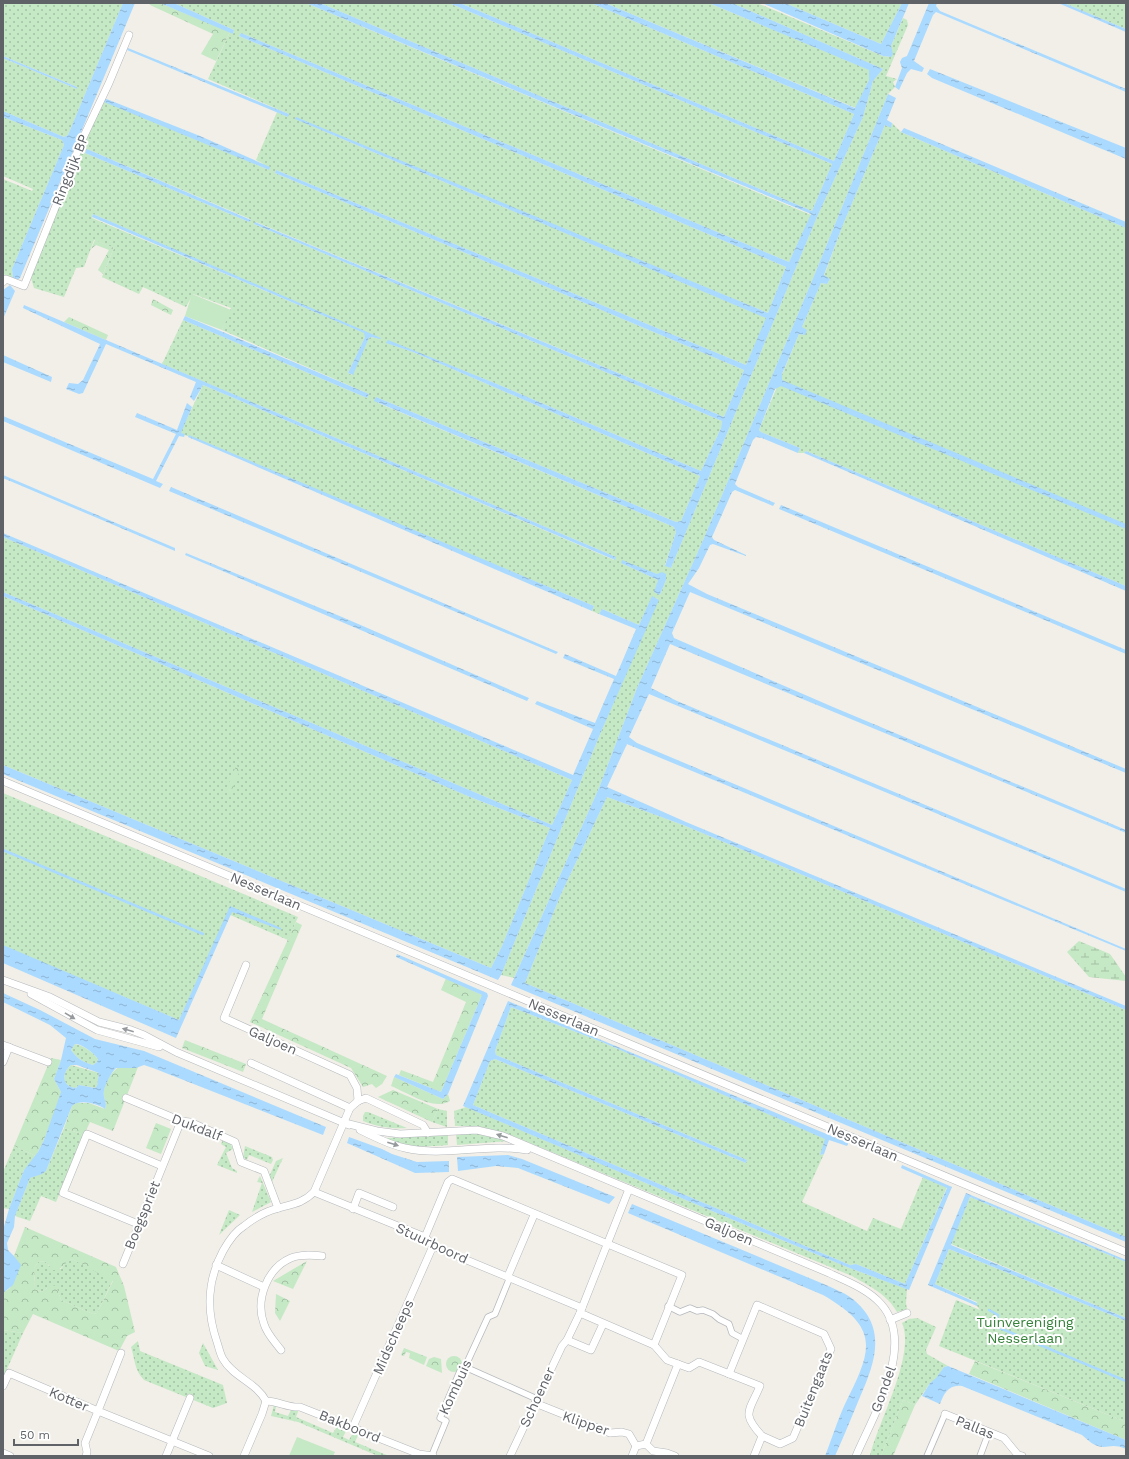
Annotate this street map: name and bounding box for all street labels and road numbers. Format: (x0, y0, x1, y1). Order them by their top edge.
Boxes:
street label: Ringdijk BP (48, 132, 92, 208)
street label: Nesserlaan (228, 869, 304, 913)
street label: Nesserlaan (526, 995, 602, 1039)
street label: Galjoen (246, 1022, 300, 1058)
street label: Dukdalf (169, 1110, 225, 1144)
street label: Nesserlaan (825, 1120, 901, 1164)
street label: Boegspriet (121, 1178, 163, 1252)
street label: Galjoen (702, 1214, 756, 1248)
street label: Stuurboord (393, 1219, 471, 1267)
street label: Midscheeps (369, 1297, 417, 1377)
street label: Buitengaats (791, 1349, 835, 1429)
street label: Kombuis (435, 1357, 475, 1417)
street label: Gondel (867, 1363, 899, 1414)
street label: Schoener (516, 1364, 558, 1430)
street label: Kotter (47, 1384, 91, 1415)
street label: Bakboord (317, 1406, 383, 1446)
street label: Klipper (560, 1408, 612, 1439)
street label: Pallas (953, 1412, 997, 1442)

